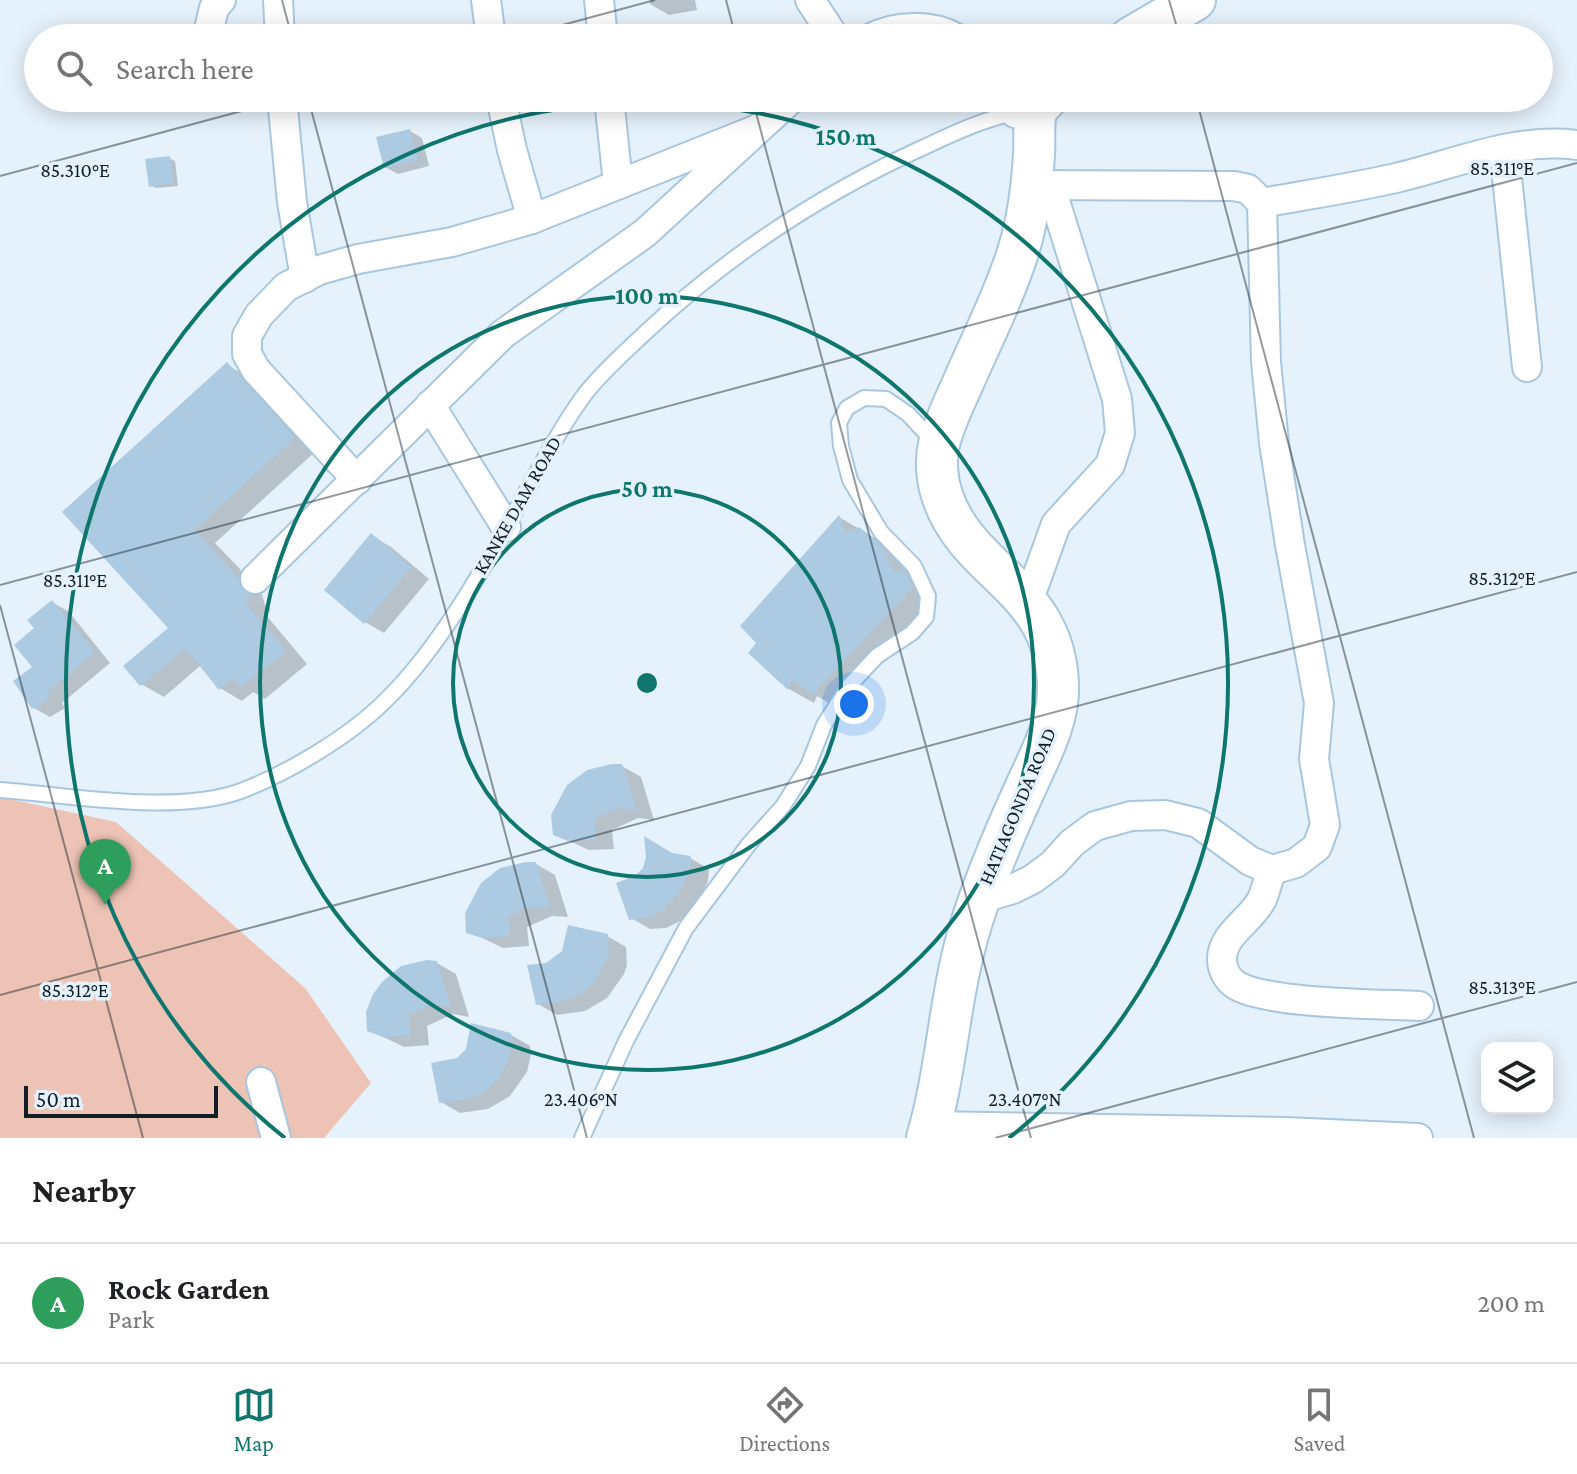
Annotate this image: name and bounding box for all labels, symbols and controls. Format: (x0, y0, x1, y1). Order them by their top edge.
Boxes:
search box (24, 24, 1553, 112)
icon: search (52, 46, 96, 90)
text: Search here (116, 52, 254, 85)
text: 150 m (816, 123, 877, 150)
text: 85.311°E (1470, 157, 1534, 179)
text: 85.310°E (40, 159, 110, 181)
text: 100 m (615, 282, 679, 309)
street label: KANKE DAM ROAD (469, 432, 565, 578)
text: 50 m (621, 475, 673, 502)
text: 85.312°E (1468, 567, 1536, 589)
text: 85.311°E (43, 569, 107, 591)
centre of rings (633, 669, 661, 697)
your location (834, 684, 874, 724)
street label: HATIAGONDA ROAD (974, 724, 1060, 888)
pin: A (79, 839, 131, 905)
text: 85.313°E (1468, 976, 1536, 998)
text: 85.312°E (41, 979, 109, 1001)
map controls (1481, 1042, 1553, 1114)
button: layers (1481, 1042, 1553, 1114)
scale bar (24, 1082, 218, 1118)
text: 50 m (36, 1087, 81, 1112)
text: 23.406°N (544, 1088, 618, 1110)
text: 23.407°N (988, 1088, 1062, 1110)
text: Nearby (32, 1172, 135, 1209)
text: Rock Garden (108, 1272, 270, 1305)
text: A (50, 1289, 66, 1318)
text: 200 m (1477, 1289, 1545, 1318)
text: Park (108, 1305, 154, 1334)
tab: Map (232, 1383, 276, 1456)
tab: Directions (739, 1383, 830, 1456)
tab: Saved (1294, 1383, 1345, 1456)

